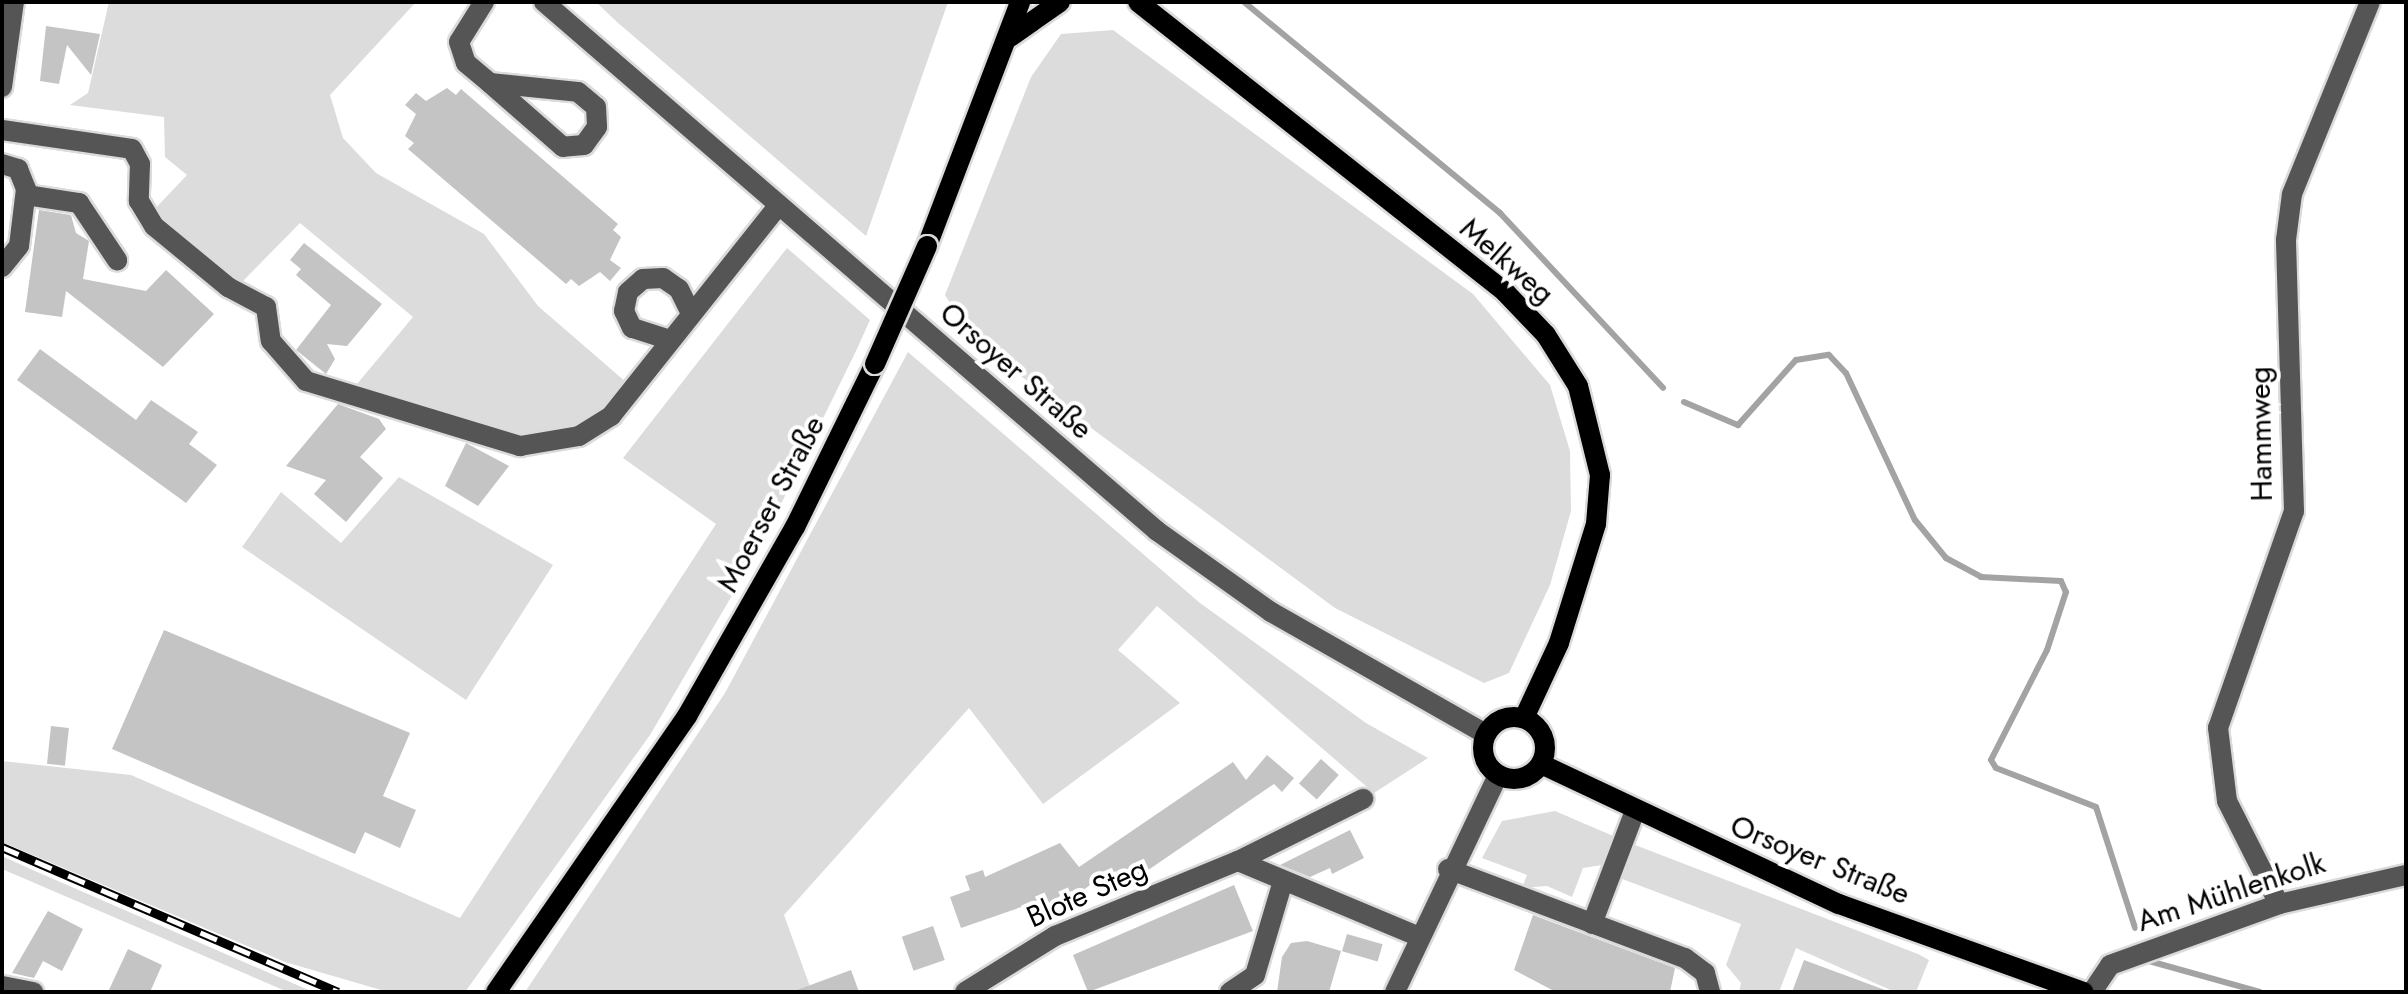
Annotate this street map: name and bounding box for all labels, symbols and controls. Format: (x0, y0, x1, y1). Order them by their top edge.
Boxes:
street label: Melkweg (1453, 210, 1561, 312)
street label: Orsoyer Straße (932, 295, 1100, 447)
street label: Hammweg (2242, 366, 2280, 502)
street label: Moerser Straße (710, 410, 832, 598)
street label: Orsoyer Straße (1725, 808, 1915, 912)
street label: Am Mühlenkolk (2133, 845, 2329, 939)
street label: Blote Steg (1021, 851, 1153, 935)

